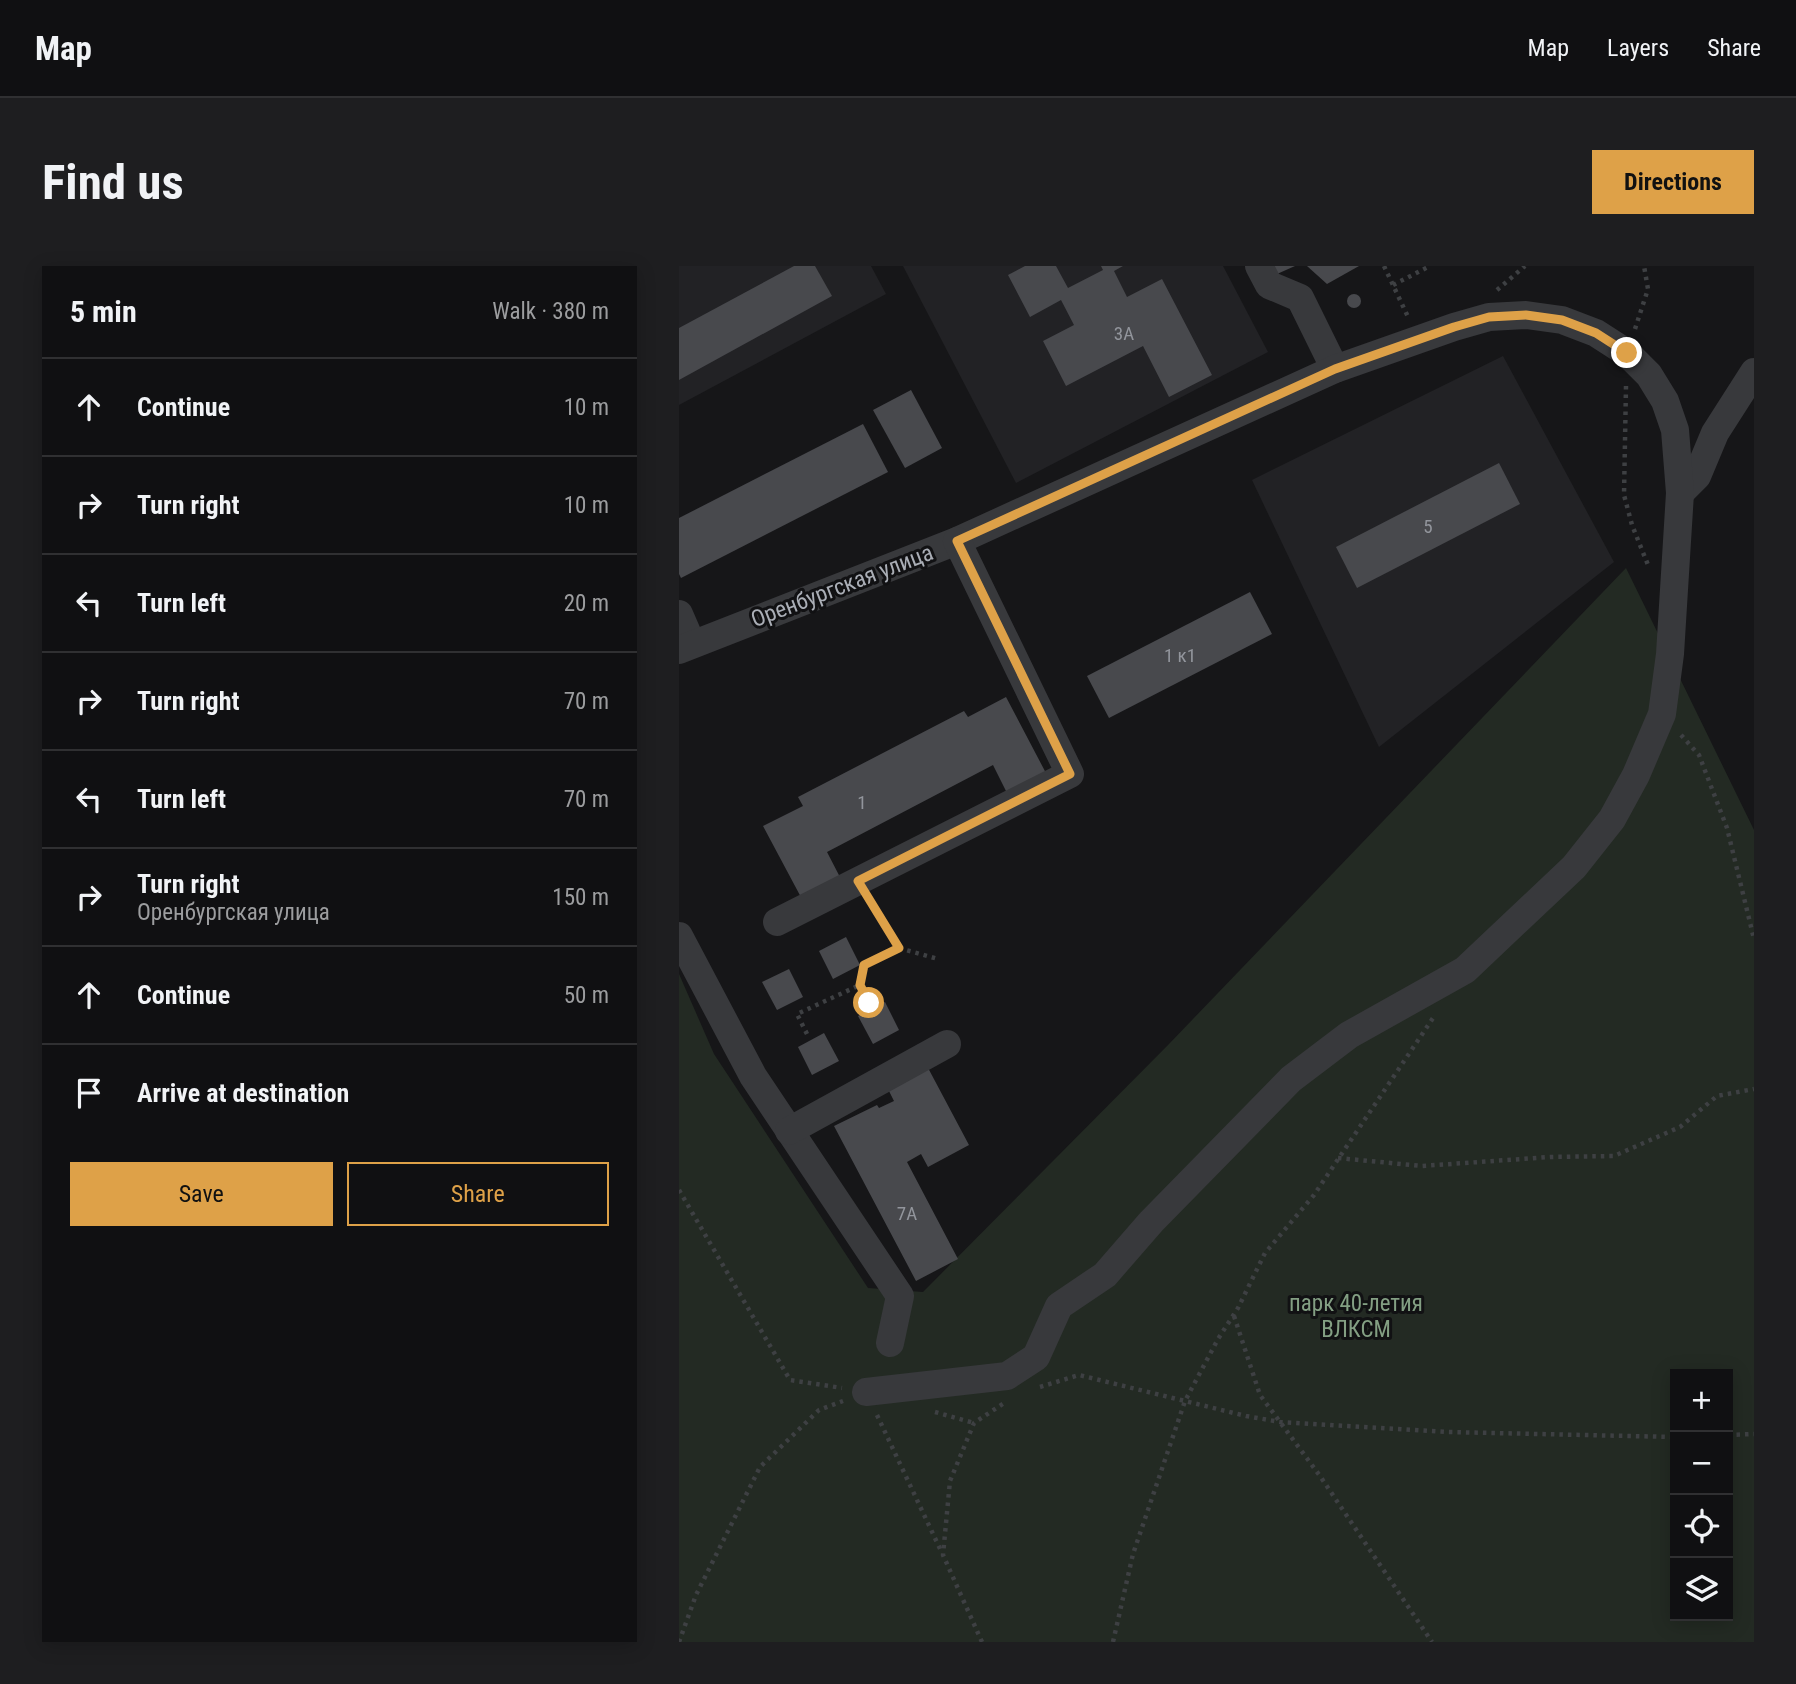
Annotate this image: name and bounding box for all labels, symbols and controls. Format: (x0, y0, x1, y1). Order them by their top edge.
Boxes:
text: Map (35, 29, 92, 68)
text: Map (1528, 34, 1569, 62)
text: Layers (1607, 34, 1669, 62)
text: Share (1707, 34, 1761, 62)
button: Directions (1592, 150, 1754, 214)
text: Find us (42, 154, 184, 211)
text: 5 min (70, 294, 137, 329)
text: Walk · 380 m (492, 298, 609, 325)
house number: 3А (1114, 322, 1134, 345)
route end (1611, 337, 1642, 368)
icon: ahead (70, 388, 108, 426)
text: Continue (137, 392, 230, 422)
text: 10 m (564, 394, 609, 421)
icon: right (70, 486, 108, 524)
text: Turn right (137, 490, 239, 520)
text: 10 m (564, 492, 609, 519)
house number: 5 (1423, 515, 1433, 538)
street label: Оренбургская улица (747, 539, 937, 633)
icon: left (70, 584, 108, 622)
text: Turn left (137, 588, 226, 618)
text: 20 m (564, 590, 609, 617)
house number: 1 к1 (1164, 644, 1196, 667)
icon: right (70, 682, 108, 720)
text: Turn right (137, 686, 239, 716)
text: 70 m (564, 688, 609, 715)
icon: left (70, 780, 108, 818)
text: Turn left (137, 784, 226, 814)
text: 70 m (564, 786, 609, 813)
house number: 1 (857, 791, 867, 814)
text: Turn right (137, 869, 239, 899)
icon: right (70, 878, 108, 916)
text: 150 m (552, 884, 609, 911)
text: Оренбургская улица (137, 899, 330, 926)
icon: ahead (70, 976, 108, 1014)
text: Continue (137, 980, 230, 1010)
text: 50 m (564, 982, 609, 1009)
route start (853, 987, 884, 1018)
icon: arrive (70, 1074, 108, 1112)
text: Arrive at destination (137, 1078, 349, 1108)
button: Save (70, 1162, 333, 1226)
button: Share (347, 1162, 609, 1226)
house number: 7А (897, 1202, 917, 1225)
park label: парк 40-летия ВЛКСМ (1289, 1290, 1423, 1343)
map controls (1670, 1369, 1733, 1621)
button: + (1670, 1369, 1733, 1432)
button: − (1670, 1432, 1733, 1495)
button: locate (1670, 1495, 1733, 1558)
button: layers (1670, 1558, 1733, 1621)

